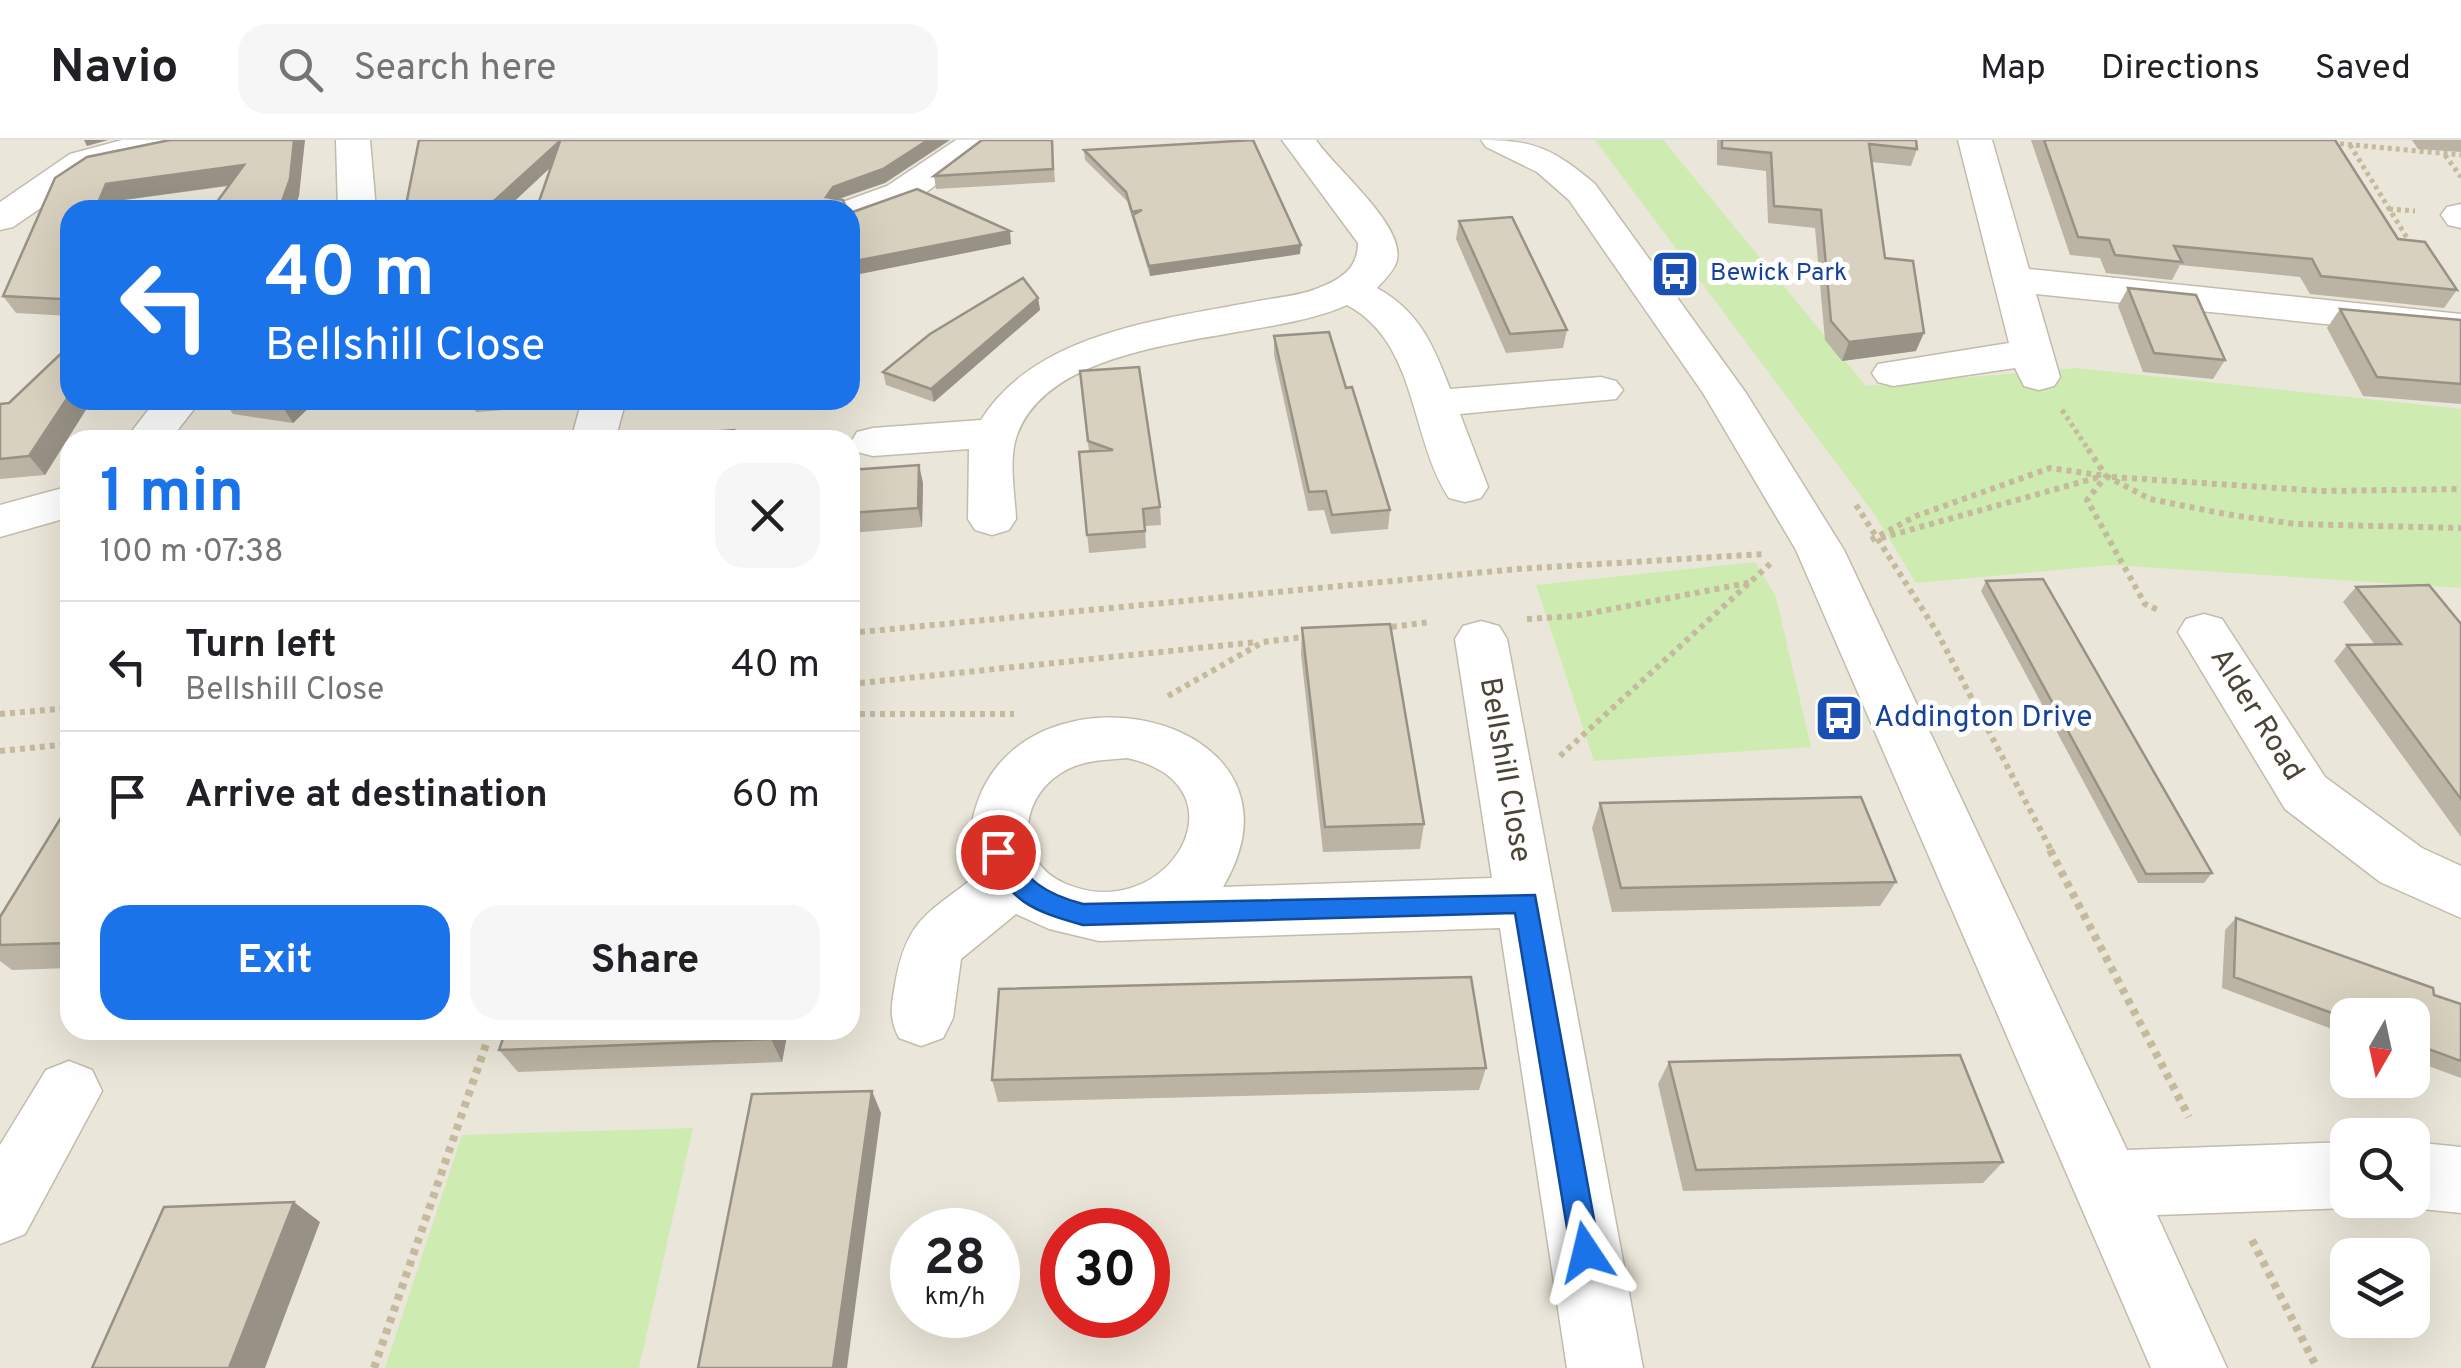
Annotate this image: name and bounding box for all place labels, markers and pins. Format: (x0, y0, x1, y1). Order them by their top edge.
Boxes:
bus stop icon: Bewick Park (1649, 248, 1701, 300)
place label: Bewick Park (1710, 258, 1847, 290)
bus stop icon: Addington Drive (1813, 692, 1865, 744)
place label: Addington Drive (1874, 700, 2092, 737)
pin (956, 810, 1041, 895)

